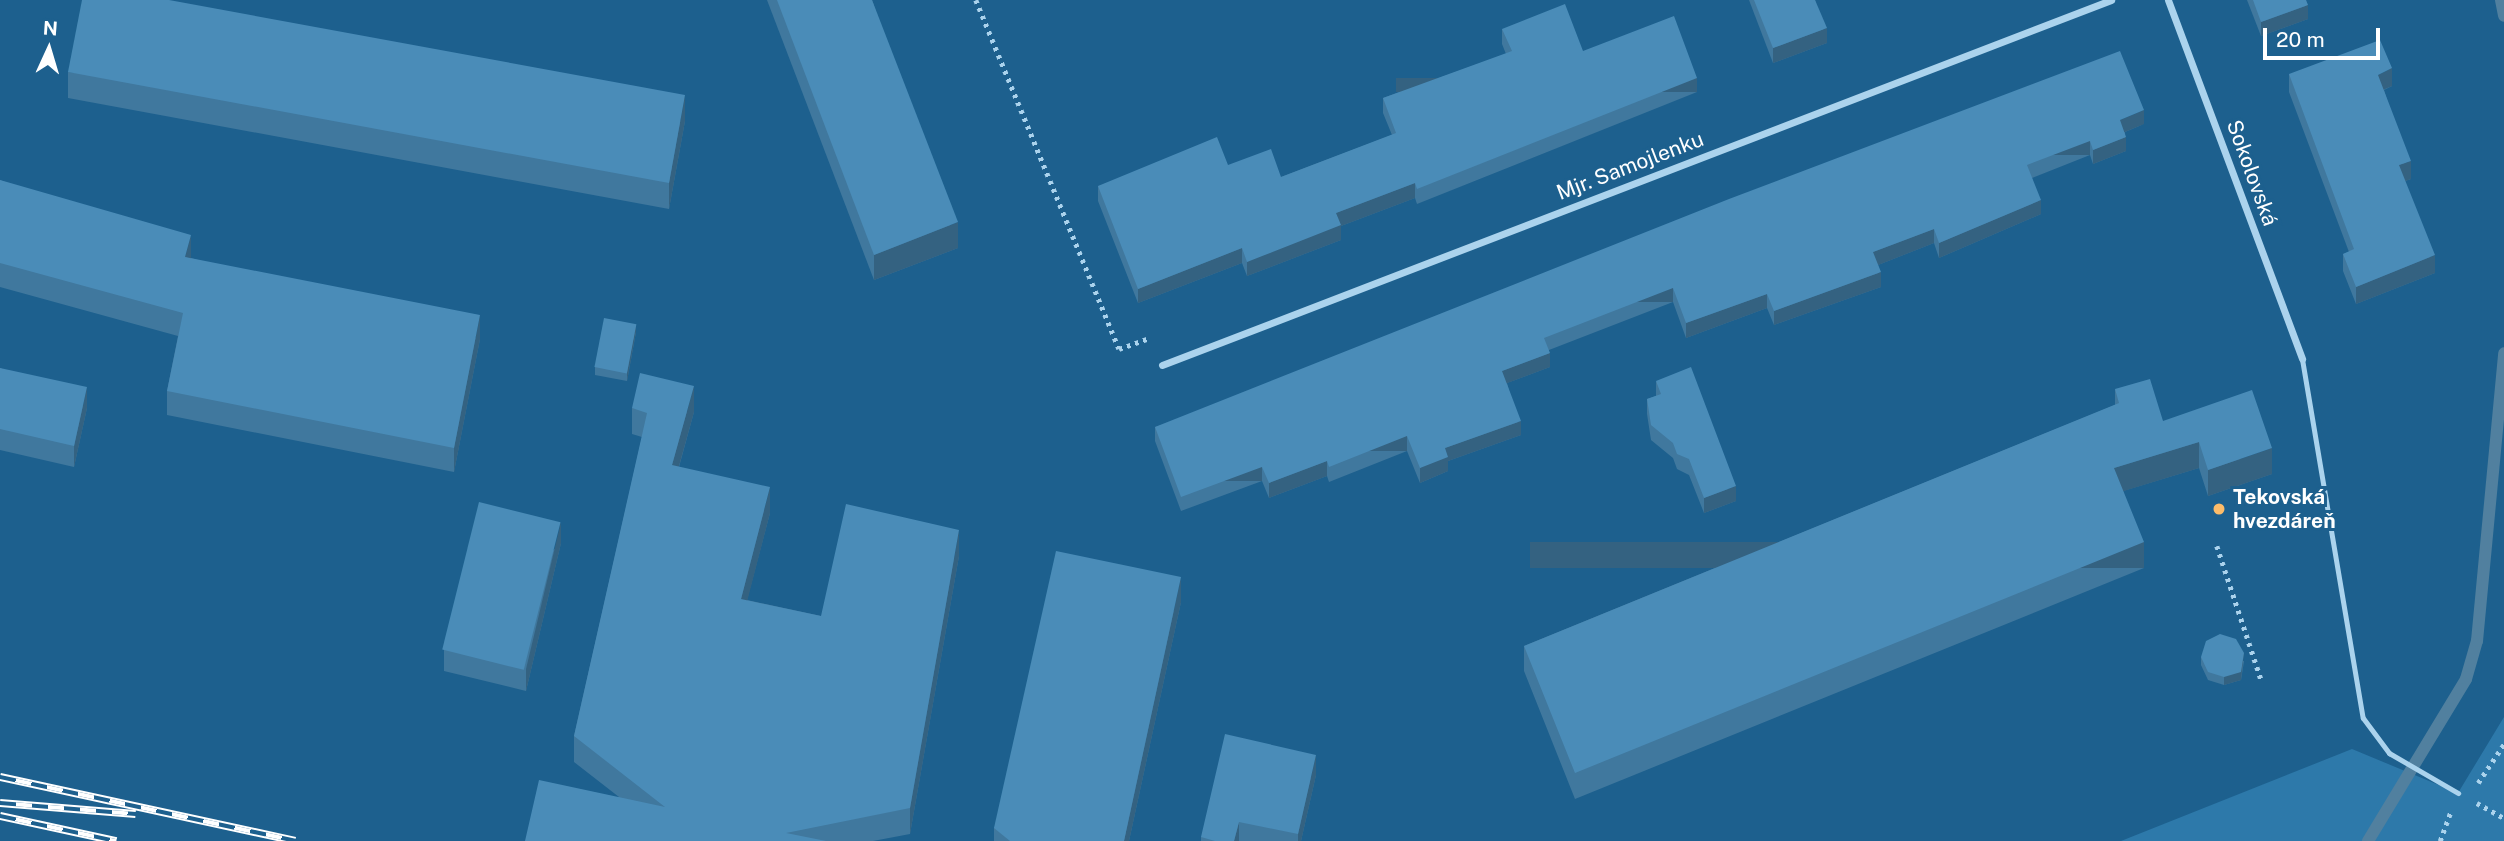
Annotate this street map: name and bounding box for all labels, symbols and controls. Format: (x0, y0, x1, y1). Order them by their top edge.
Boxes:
north arrow (14, 14, 84, 84)
scale bar (2266, 14, 2383, 58)
text: N (42, 17, 59, 40)
text: 20 m (2276, 27, 2325, 52)
street label: Sokolovská (2221, 117, 2283, 229)
street label: Mjr. Samojlenku (1553, 126, 1707, 206)
place label: Tekovská hvezdáreň (2233, 484, 2336, 534)
marker: Tekovská hvezdáreň (2211, 501, 2227, 517)

